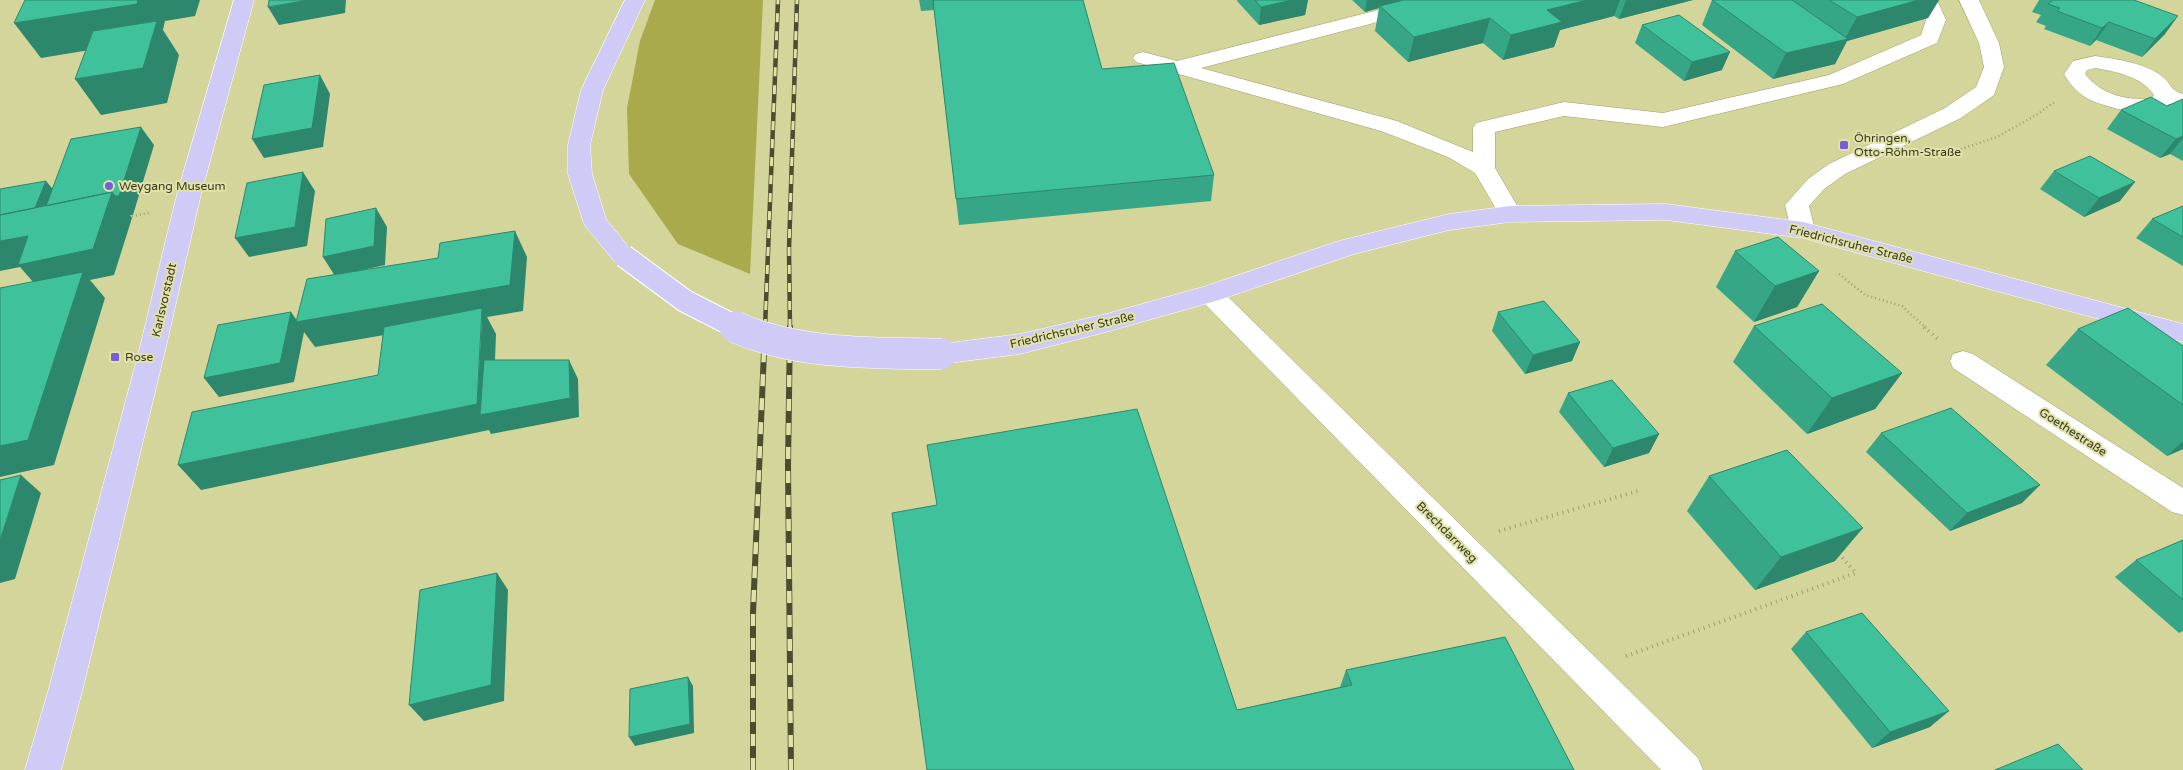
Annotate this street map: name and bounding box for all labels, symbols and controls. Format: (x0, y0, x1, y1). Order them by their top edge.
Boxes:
place label: Öhringen, Otto-Röhm-Straße (1854, 131, 1961, 159)
marker: Öhringen, Otto-Röhm-Straße (1838, 139, 1850, 151)
place label: Weygang Museum (119, 179, 226, 193)
marker: Weygang Museum (103, 180, 115, 192)
street label: Friedrichsruher Straße (1788, 222, 1914, 266)
street label: Karlsvorstadt (149, 261, 179, 338)
street label: Friedrichsruher Straße (1009, 309, 1136, 351)
place label: Rose (125, 350, 154, 364)
marker: Rose (109, 351, 121, 363)
street label: Goethestraße (2037, 405, 2110, 459)
street label: Brechdarrweg (1414, 499, 1480, 565)

